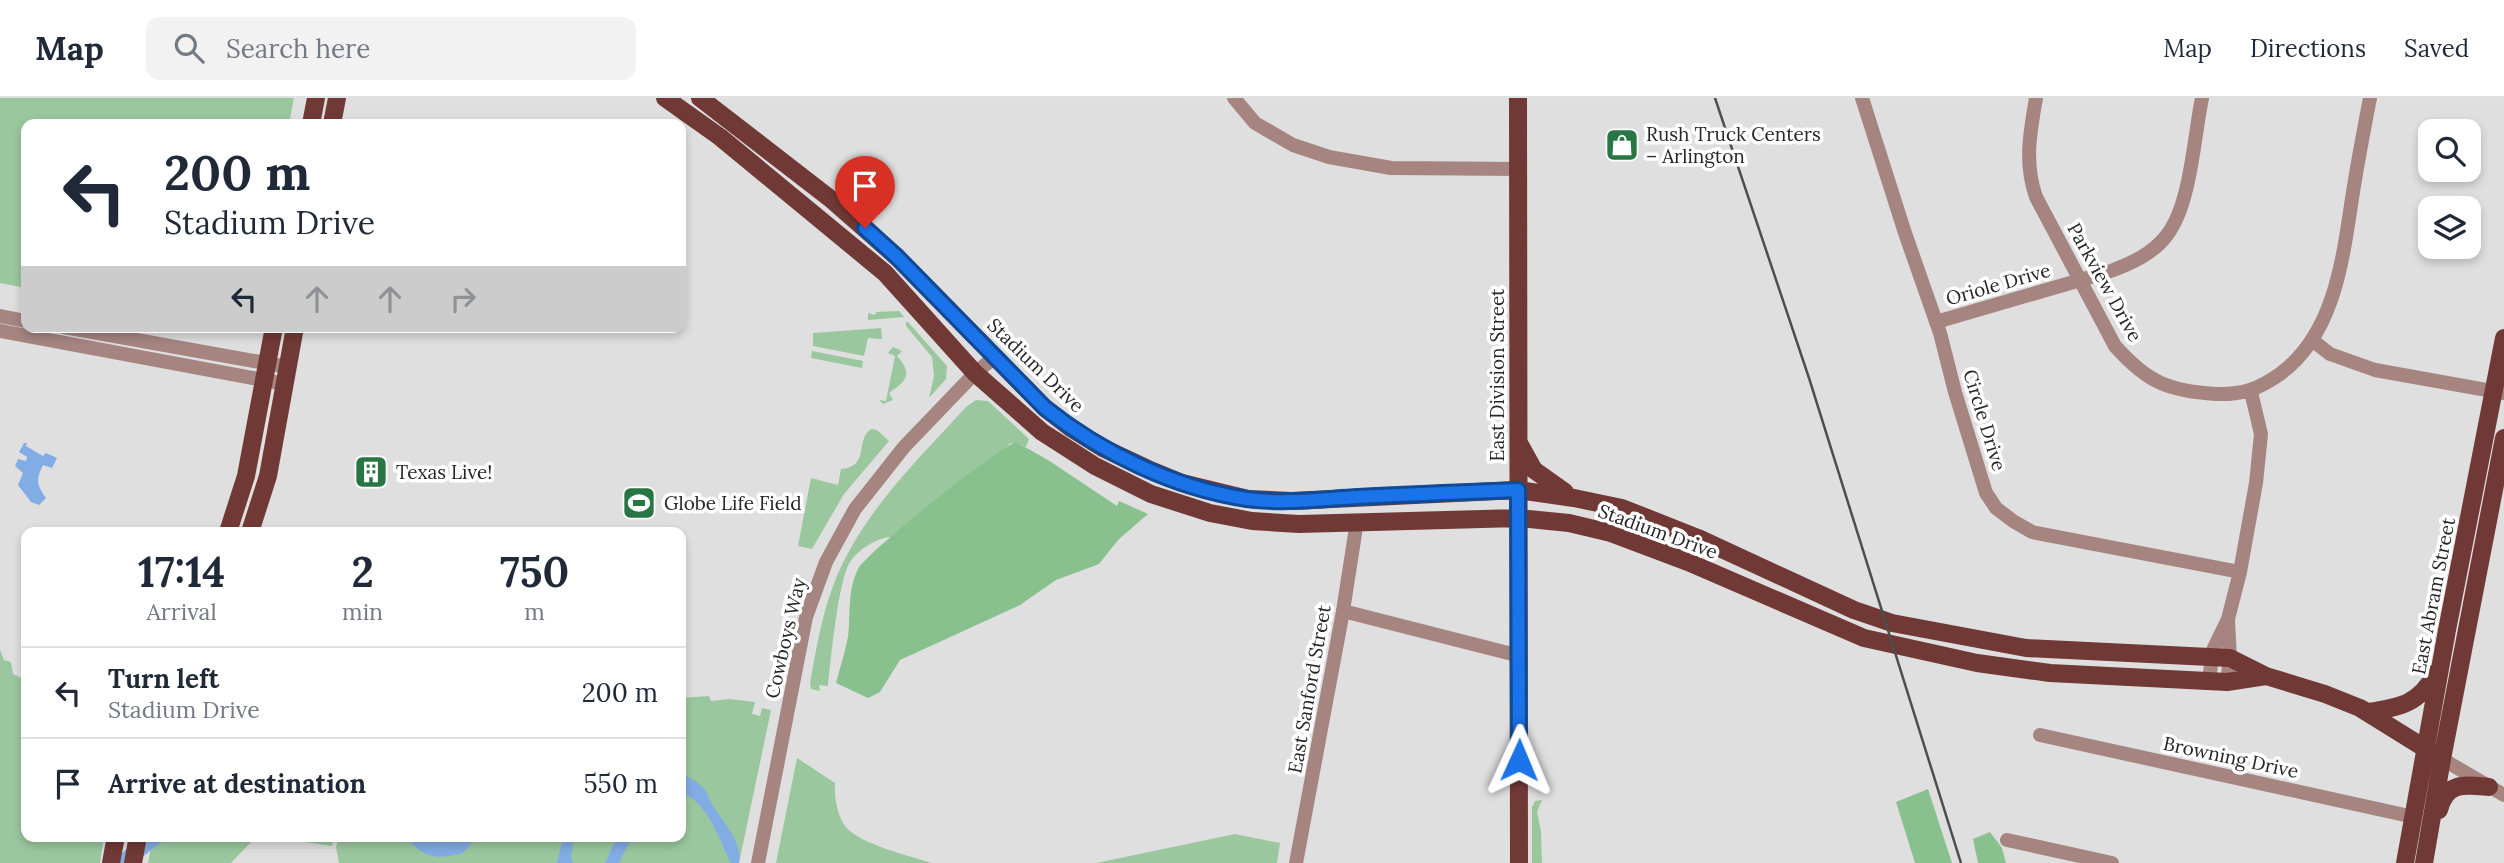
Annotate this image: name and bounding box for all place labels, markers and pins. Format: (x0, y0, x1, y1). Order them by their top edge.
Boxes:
place label: Rush Truck Centers – Arlington (1646, 122, 1821, 168)
shop icon: Rush Truck Centers – Arlington (1603, 126, 1641, 164)
pin (835, 156, 895, 228)
building icon: Texas Live! (352, 453, 390, 491)
place label: Texas Live! (396, 460, 492, 484)
sports icon: Globe Life Field (620, 484, 658, 522)
place label: Globe Life Field (664, 491, 802, 515)

